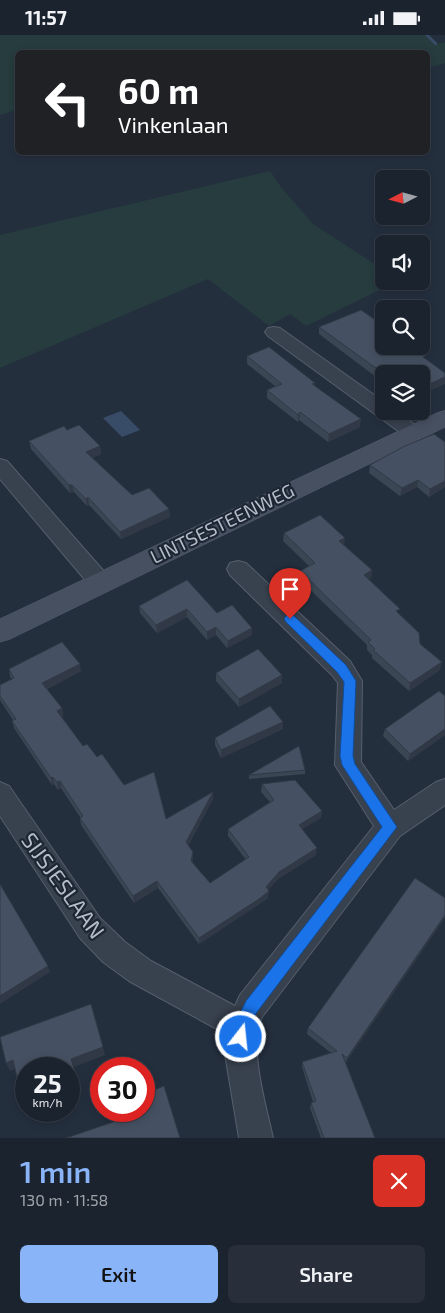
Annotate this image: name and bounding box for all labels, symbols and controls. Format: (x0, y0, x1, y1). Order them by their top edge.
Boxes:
text: 11:57 (25, 6, 67, 29)
text: 60 m (118, 69, 199, 111)
icon: left (35, 70, 100, 135)
text: Vinkenlaan (118, 111, 229, 137)
north arrow (375, 170, 430, 225)
map controls (375, 170, 430, 420)
button: sound (375, 235, 430, 290)
button: search (375, 300, 430, 355)
button: layers (375, 365, 430, 420)
street label: LINTSESTEENWEG (146, 478, 298, 568)
pin (269, 568, 311, 619)
icon: arrive (276, 575, 304, 603)
street label: SIJSJESLAAN (17, 827, 111, 943)
position arrow (214, 1010, 266, 1062)
speed limit sign: 30 (90, 1057, 155, 1122)
text: 25 (33, 1068, 62, 1098)
text: km/h (33, 1095, 62, 1109)
text: 1 min (20, 1153, 91, 1189)
button: close (373, 1155, 425, 1207)
text: 130 m · 11:58 (20, 1190, 108, 1209)
button: Exit (20, 1245, 218, 1303)
button: Share (228, 1245, 425, 1303)

